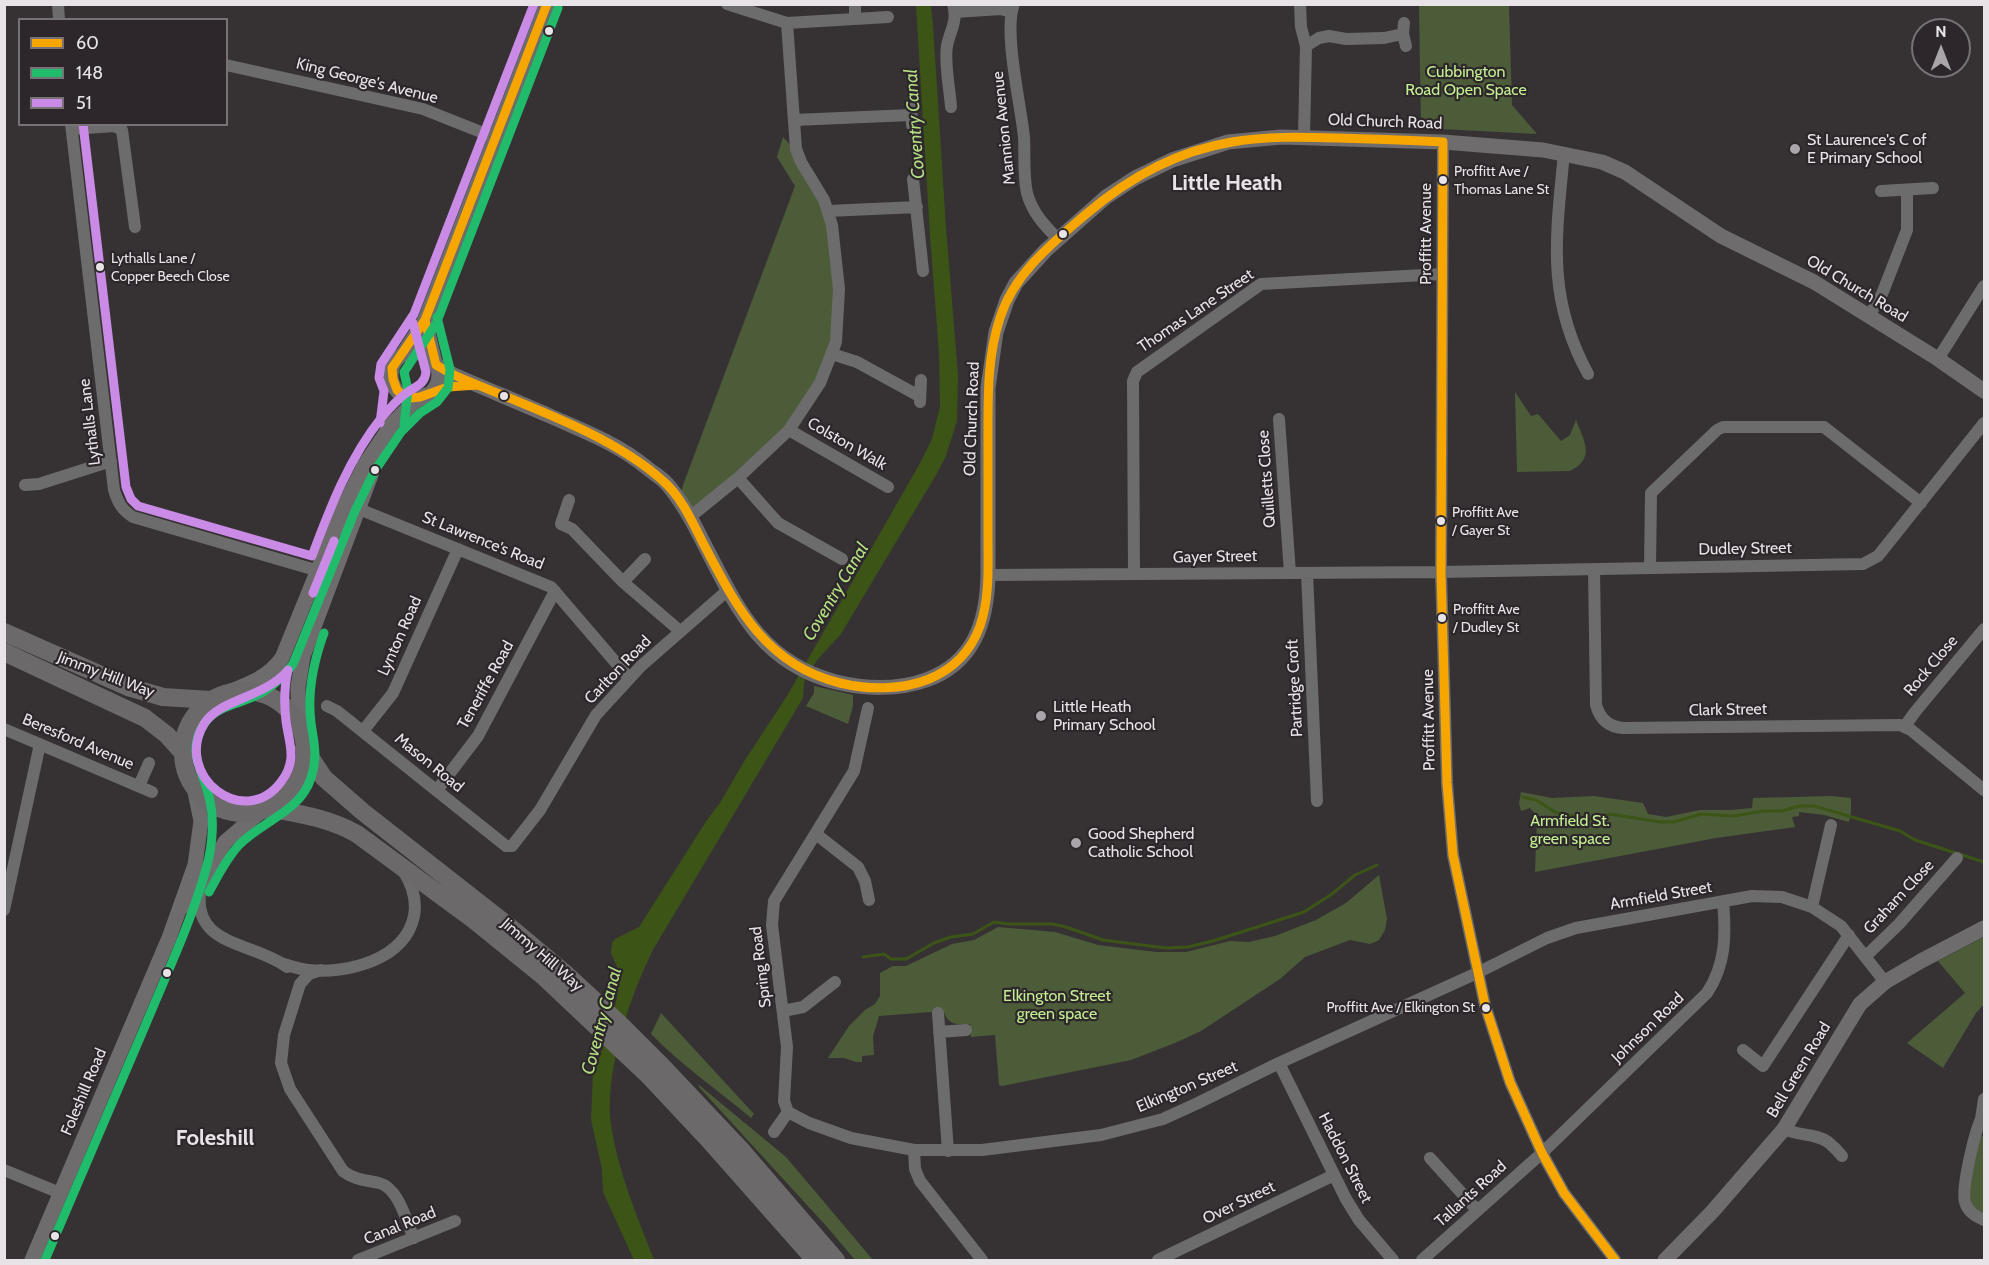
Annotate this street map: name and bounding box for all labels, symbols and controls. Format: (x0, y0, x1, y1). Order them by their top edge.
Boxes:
legend (18, 18, 228, 126)
north arrow (1911, 18, 1971, 78)
text: N (1935, 22, 1947, 41)
unlabelled marker (543, 25, 555, 37)
text: 60 (76, 32, 99, 54)
street label: King George's Avenue (294, 54, 440, 108)
text: 148 (76, 62, 103, 84)
park label: Cubbington Road Open Space (1405, 62, 1527, 100)
water label: Coventry Canal (900, 68, 930, 180)
street label: Mannion Avenue (988, 70, 1020, 186)
text: 51 (76, 92, 92, 114)
street label: Old Church Road (1327, 110, 1443, 134)
place label: St Laurence's C of E Primary School (1807, 130, 1927, 168)
marker: St Laurence's C of E Primary School (1788, 142, 1802, 156)
place label: Proffitt Ave / Thomas Lane St (1454, 164, 1549, 196)
district label: Little Heath (1172, 171, 1282, 197)
marker: Proffitt Ave / Thomas Lane St (1437, 174, 1449, 186)
street label: Proffitt Avenue (1416, 183, 1436, 285)
unlabelled marker (1057, 228, 1069, 240)
place label: Lythalls Lane / Copper Beech Close (111, 251, 230, 284)
street label: Old Church Road (1803, 251, 1911, 327)
marker: Lythalls Lane / Copper Beech Close (94, 261, 106, 273)
street label: Thomas Lane Street (1135, 265, 1257, 357)
street label: Old Church Road (960, 361, 984, 477)
street label: Lythalls Lane (75, 378, 105, 466)
unlabelled marker (498, 390, 510, 402)
street label: Colston Walk (804, 414, 890, 474)
street label: Quilletts Close (1254, 430, 1280, 528)
unlabelled marker (369, 464, 381, 476)
place label: Proffitt Ave / Gayer St (1452, 505, 1519, 538)
street label: St Lawrence's Road (419, 508, 547, 574)
marker: Proffitt Ave / Gayer St (1435, 515, 1447, 527)
water label: Coventry Canal (798, 539, 874, 645)
street label: Dudley Street (1698, 539, 1792, 559)
street label: Gayer Street (1173, 547, 1257, 567)
street label: Lynton Road (374, 593, 426, 679)
place label: Proffitt Ave / Dudley St (1453, 602, 1520, 634)
marker: Proffitt Ave / Dudley St (1436, 612, 1448, 624)
street label: Carlton Road (581, 632, 655, 708)
street label: Rock Close (1900, 632, 1962, 700)
street label: Teneriffe Road (454, 638, 518, 732)
street label: Partridge Croft (1283, 638, 1307, 738)
street label: Jimmy Hill Way (55, 648, 157, 702)
street label: Proffitt Avenue (1419, 669, 1439, 771)
place label: Little Heath Primary School (1053, 697, 1156, 735)
street label: Clark Street (1689, 700, 1767, 720)
marker: Little Heath Primary School (1034, 709, 1048, 723)
street label: Beresford Avenue (19, 710, 137, 774)
street label: Mason Road (391, 729, 467, 797)
park label: Armfield St. green space (1530, 811, 1610, 849)
place label: Good Shepherd Catholic School (1088, 824, 1194, 862)
marker: Good Shepherd Catholic School (1069, 836, 1083, 850)
street label: Graham Close (1860, 856, 1938, 938)
street label: Armfield Street (1609, 878, 1713, 914)
street label: Jimmy Hill Way (497, 914, 587, 996)
street label: Spring Road (746, 925, 776, 1009)
water label: Coventry Canal (577, 965, 627, 1077)
unlabelled marker (161, 967, 173, 979)
park label: Elkington Street green space (1003, 986, 1111, 1024)
street label: Johnson Road (1608, 989, 1688, 1067)
place label: Proffitt Ave / Elkington St (1326, 1000, 1475, 1016)
marker: Proffitt Ave / Elkington St (1480, 1002, 1492, 1014)
street label: Bell Green Road (1763, 1019, 1835, 1121)
street label: Foleshill Road (57, 1045, 111, 1139)
street label: Elkington Street (1134, 1057, 1240, 1117)
street label: Haddon Street (1314, 1110, 1376, 1206)
district label: Foleshill (176, 1126, 254, 1152)
street label: Tallants Road (1431, 1157, 1511, 1231)
street label: Over Street (1200, 1177, 1278, 1229)
street label: Canal Road (361, 1203, 439, 1249)
unlabelled marker (49, 1230, 61, 1242)

